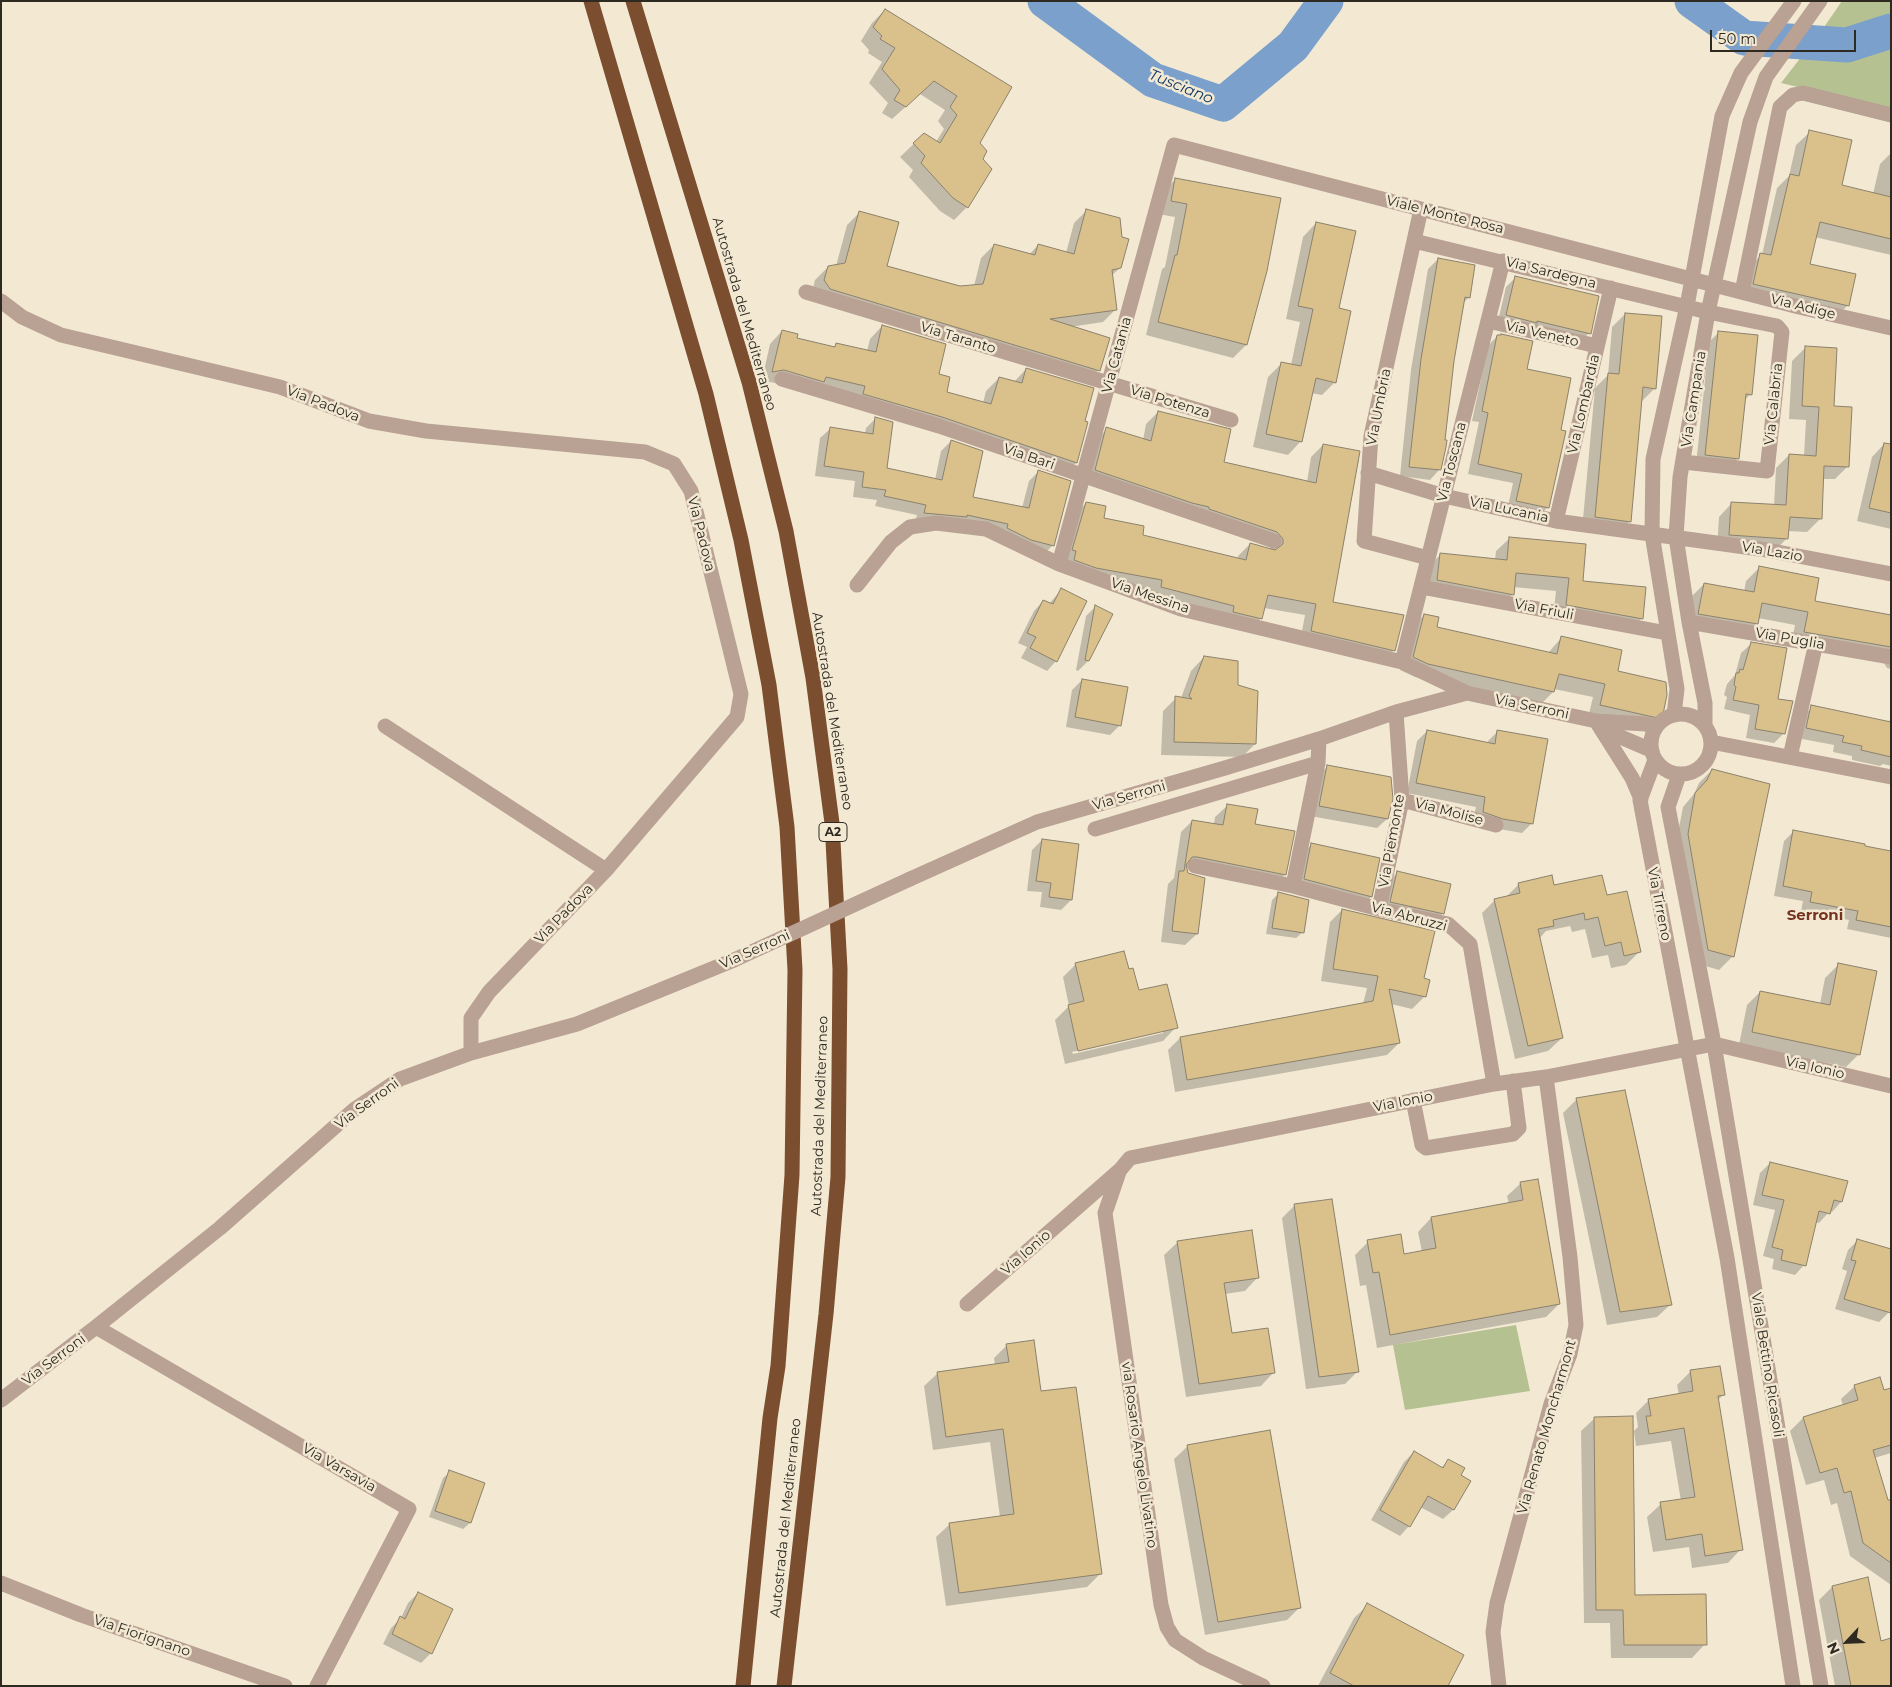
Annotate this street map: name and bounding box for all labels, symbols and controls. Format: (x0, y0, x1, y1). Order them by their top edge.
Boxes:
scale bar (1712, 20, 1858, 52)
text: 50 m (1718, 29, 1756, 48)
water label: Tusciano (1146, 66, 1216, 108)
street label: Viale Monte Rosa (1384, 192, 1506, 238)
street label: Autostrada del Mediterraneo (708, 215, 780, 413)
street label: Via Sardegna (1504, 254, 1598, 292)
street label: Via Adige (1769, 291, 1837, 323)
street label: Via Catania (1099, 315, 1135, 395)
street label: Via Veneto (1504, 317, 1580, 351)
street label: Via Taranto (918, 319, 998, 357)
street label: Via Campania (1678, 350, 1710, 448)
street label: Via Lombardia (1564, 353, 1604, 455)
street label: Via Calabria (1761, 362, 1787, 446)
street label: Via Umbria (1363, 367, 1395, 447)
street label: Via Padova (284, 382, 362, 426)
street label: Via Potenza (1128, 382, 1212, 422)
street label: Via Toscana (1434, 420, 1470, 504)
street label: Via Bari (1001, 440, 1057, 474)
street label: Via Lucania (1468, 493, 1550, 527)
street label: Via Padova (684, 495, 718, 573)
street label: Via Lazio (1740, 538, 1804, 566)
street label: Via Messina (1108, 575, 1192, 617)
street label: Via Friuli (1513, 596, 1575, 624)
street label: Autostrada del Mediterraneo (808, 611, 856, 811)
street label: Via Puglia (1754, 625, 1826, 653)
street label: Via Serroni (1493, 691, 1571, 723)
street label: Via Serroni (1091, 778, 1167, 814)
street label: Via Piemonte (1376, 793, 1408, 889)
street label: Via Molise (1413, 795, 1485, 829)
road number: A2 (819, 822, 847, 842)
street label: Via Tirreno (1644, 866, 1674, 942)
street label: Via Padova (531, 880, 597, 948)
street label: Via Abruzzi (1369, 899, 1449, 935)
district label: Serroni (1787, 907, 1843, 925)
street label: Via Serroni (717, 927, 793, 973)
street label: Autostrada del Mediterraneo (808, 1016, 832, 1216)
street label: Via Ionio (1784, 1053, 1846, 1083)
street label: Via Serroni (332, 1075, 402, 1133)
street label: Via Ionio (1372, 1088, 1434, 1116)
street label: Via Ionio (998, 1227, 1054, 1279)
street label: Viale Bettino Ricasoli (1747, 1291, 1787, 1439)
street label: Via Serroni (19, 1331, 89, 1389)
street label: Via Renato Moncharmont (1514, 1338, 1580, 1516)
street label: via Rosario Angelo Livatino (1118, 1361, 1160, 1549)
street label: Autostrada del Mediterraneo (767, 1417, 805, 1619)
street label: Via Varsavia (299, 1440, 379, 1496)
street label: Via Fiorignano (91, 1612, 193, 1660)
north arrow (1822, 1617, 1872, 1667)
text: N (1823, 1639, 1844, 1657)

